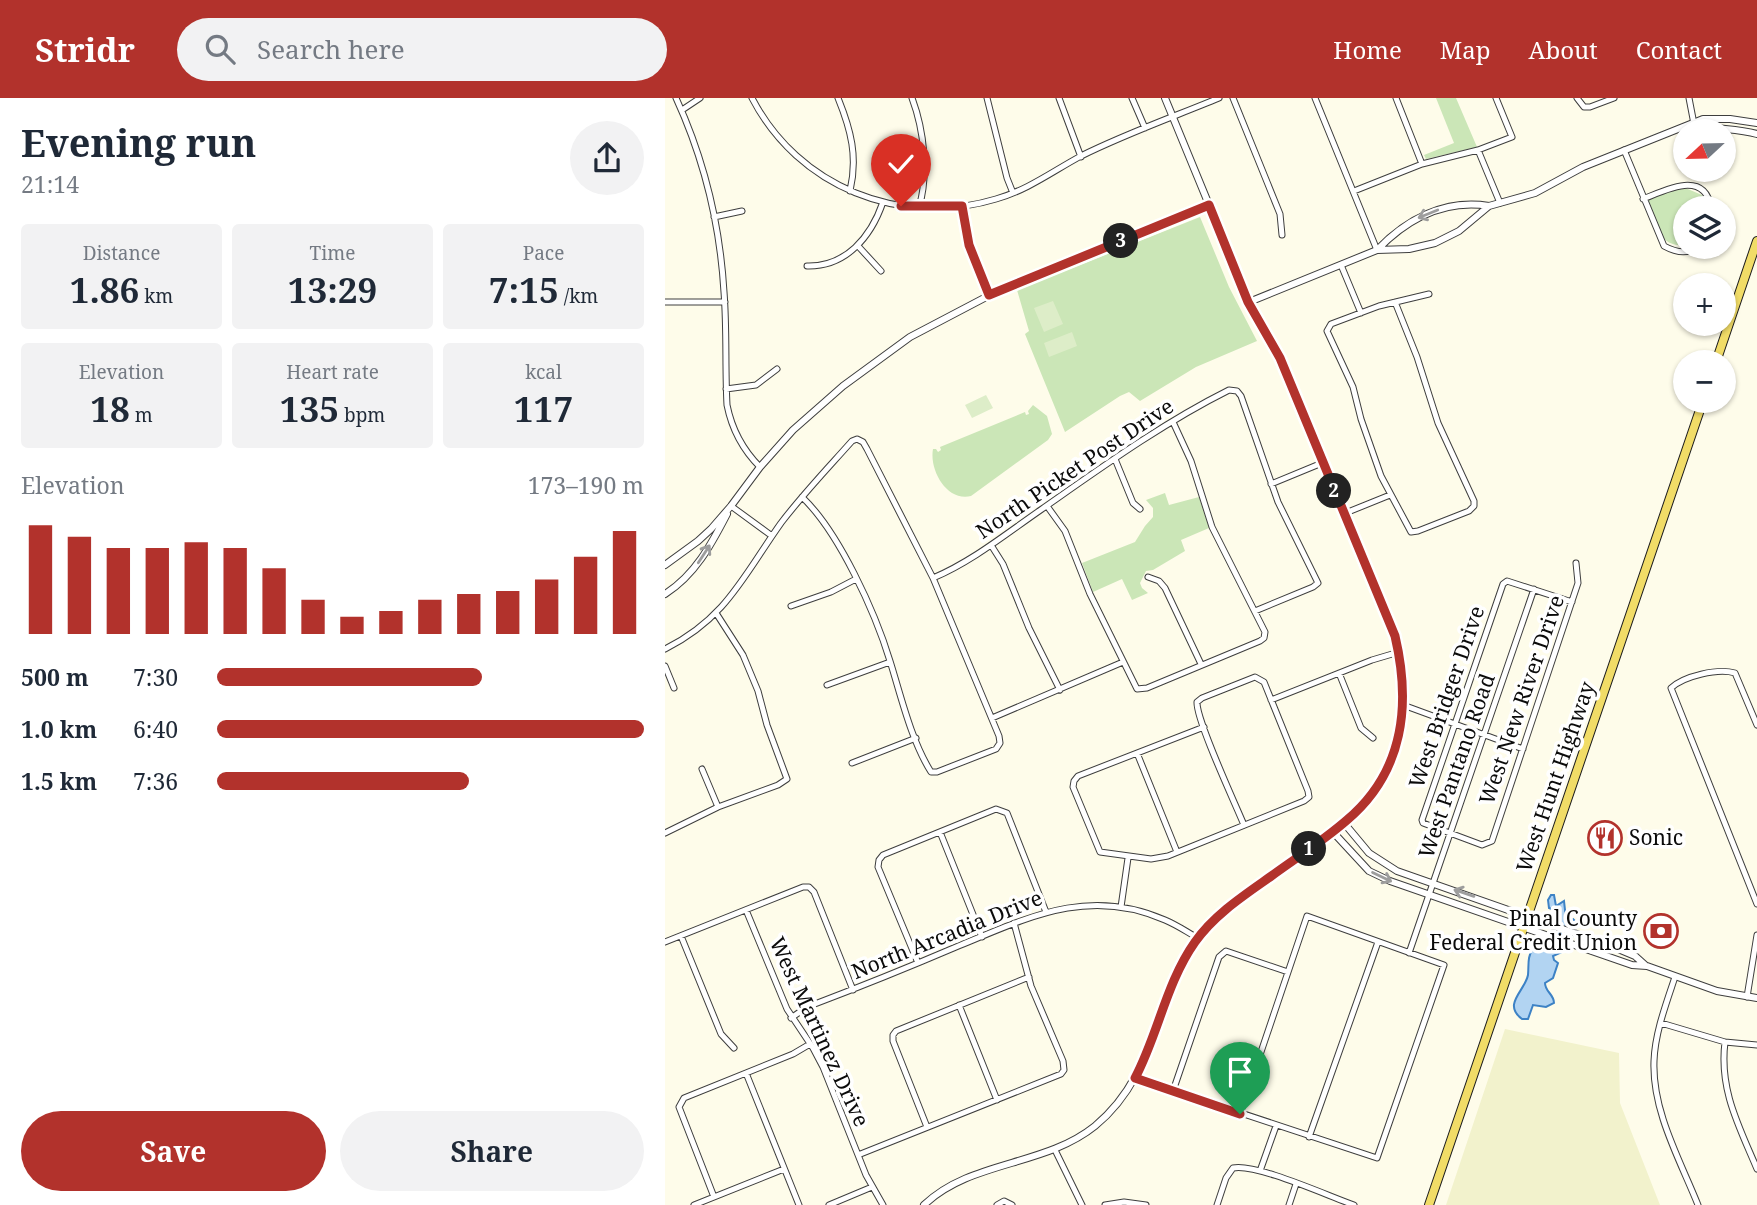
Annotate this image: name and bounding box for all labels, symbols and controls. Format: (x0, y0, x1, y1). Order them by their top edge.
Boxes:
search box (177, 18, 667, 81)
text: Stridr (35, 27, 135, 72)
icon: search (201, 30, 239, 68)
text: Search here (257, 31, 405, 67)
text: Home (1333, 33, 1402, 66)
text: Map (1440, 33, 1491, 66)
text: About (1529, 33, 1598, 66)
text: Contact (1636, 33, 1722, 66)
text: Evening run (21, 116, 256, 168)
north arrow (1673, 119, 1736, 182)
map controls (1673, 119, 1736, 413)
button: share (570, 121, 644, 195)
pin (871, 134, 931, 206)
icon: check (882, 145, 920, 183)
text: 21:14 (21, 168, 79, 200)
button: layers (1673, 196, 1736, 259)
one-way arrow (1418, 208, 1439, 221)
pin: 3 (1103, 223, 1139, 258)
text: 3 (1115, 227, 1126, 253)
text: Distance (83, 240, 160, 266)
text: Time (310, 240, 355, 266)
text: Pace (523, 240, 564, 266)
text: 1.86 (70, 266, 139, 313)
text: 13:29 (288, 266, 377, 313)
text: 7:15 (489, 266, 559, 313)
button: + (1673, 273, 1736, 336)
text: km (139, 283, 173, 309)
text: /km (559, 283, 598, 309)
button: − (1673, 350, 1736, 413)
text: Elevation (79, 359, 164, 385)
text: Heart rate (286, 359, 379, 385)
text: kcal (525, 359, 562, 385)
text: 18 (90, 385, 130, 432)
text: 135 (280, 385, 339, 432)
text: 117 (514, 385, 573, 432)
street label: North Picket Post Drive (970, 392, 1179, 545)
text: m (130, 402, 153, 428)
text: bpm (339, 402, 385, 428)
text: Elevation (21, 469, 125, 501)
text: 173–190 m (528, 469, 644, 501)
pin: 2 (1317, 474, 1351, 508)
text: 2 (1328, 477, 1339, 503)
one-way arrow (697, 545, 711, 565)
street label: West New River Drive (1472, 591, 1570, 808)
street label: West Bridger Drive (1402, 602, 1490, 791)
text: 500 m (21, 661, 89, 693)
text: 7:30 (133, 661, 178, 693)
street label: West Pantano Road (1411, 670, 1501, 862)
street label: West Hunt Highway (1509, 677, 1601, 876)
text: 1.0 km (21, 713, 97, 745)
text: 6:40 (133, 713, 178, 745)
text: 1.5 km (21, 765, 97, 797)
text: 7:36 (133, 765, 178, 797)
restaurant icon: Sonic (1586, 819, 1624, 857)
place label: Sonic (1629, 823, 1683, 851)
pin: 1 (1291, 832, 1327, 866)
text: 1 (1303, 835, 1314, 861)
one-way arrow (1371, 871, 1392, 884)
street label: North Arcadia Drive (847, 883, 1046, 985)
one-way arrow (1453, 886, 1475, 898)
place label: Pinal County Federal Credit Union (1429, 904, 1637, 956)
bank icon: Pinal County Federal Credit Union (1642, 912, 1680, 950)
street label: West Martinez Drive (764, 932, 876, 1131)
pin (1210, 1042, 1270, 1114)
icon: arrive (1221, 1053, 1259, 1091)
button: Save (21, 1111, 326, 1191)
button: Share (340, 1111, 644, 1191)

